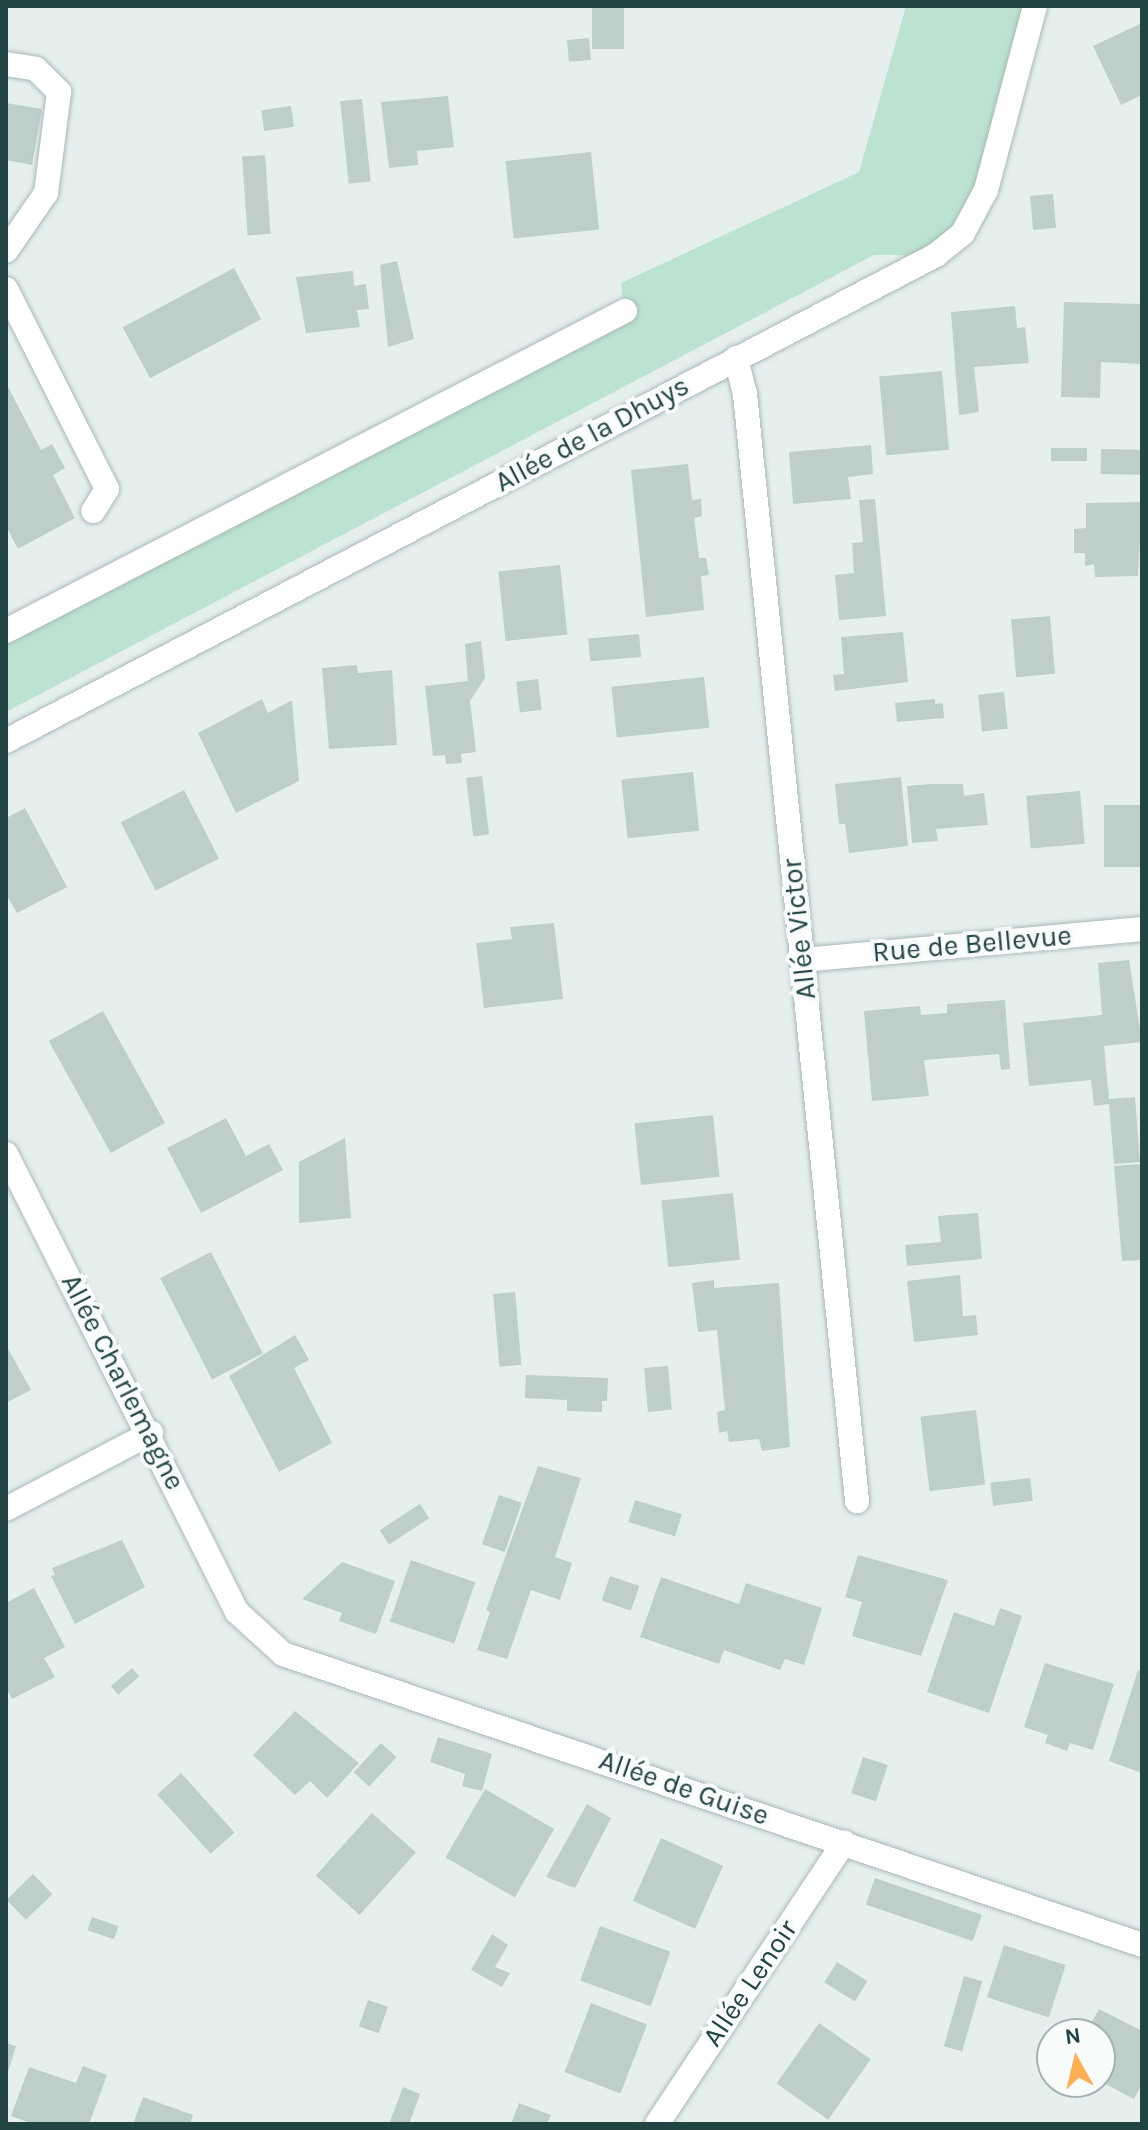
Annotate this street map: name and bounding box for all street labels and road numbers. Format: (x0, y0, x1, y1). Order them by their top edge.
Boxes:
street label: Allée de la Dhuys (489, 369, 695, 499)
street label: Allée Victor (775, 857, 823, 1001)
street label: Rue de Bellevue (871, 919, 1073, 969)
street label: Allée Charlemagne (54, 1268, 192, 1496)
street label: Allée de Guise (595, 1743, 773, 1833)
street label: Allée Lenoir (695, 1913, 805, 2053)

